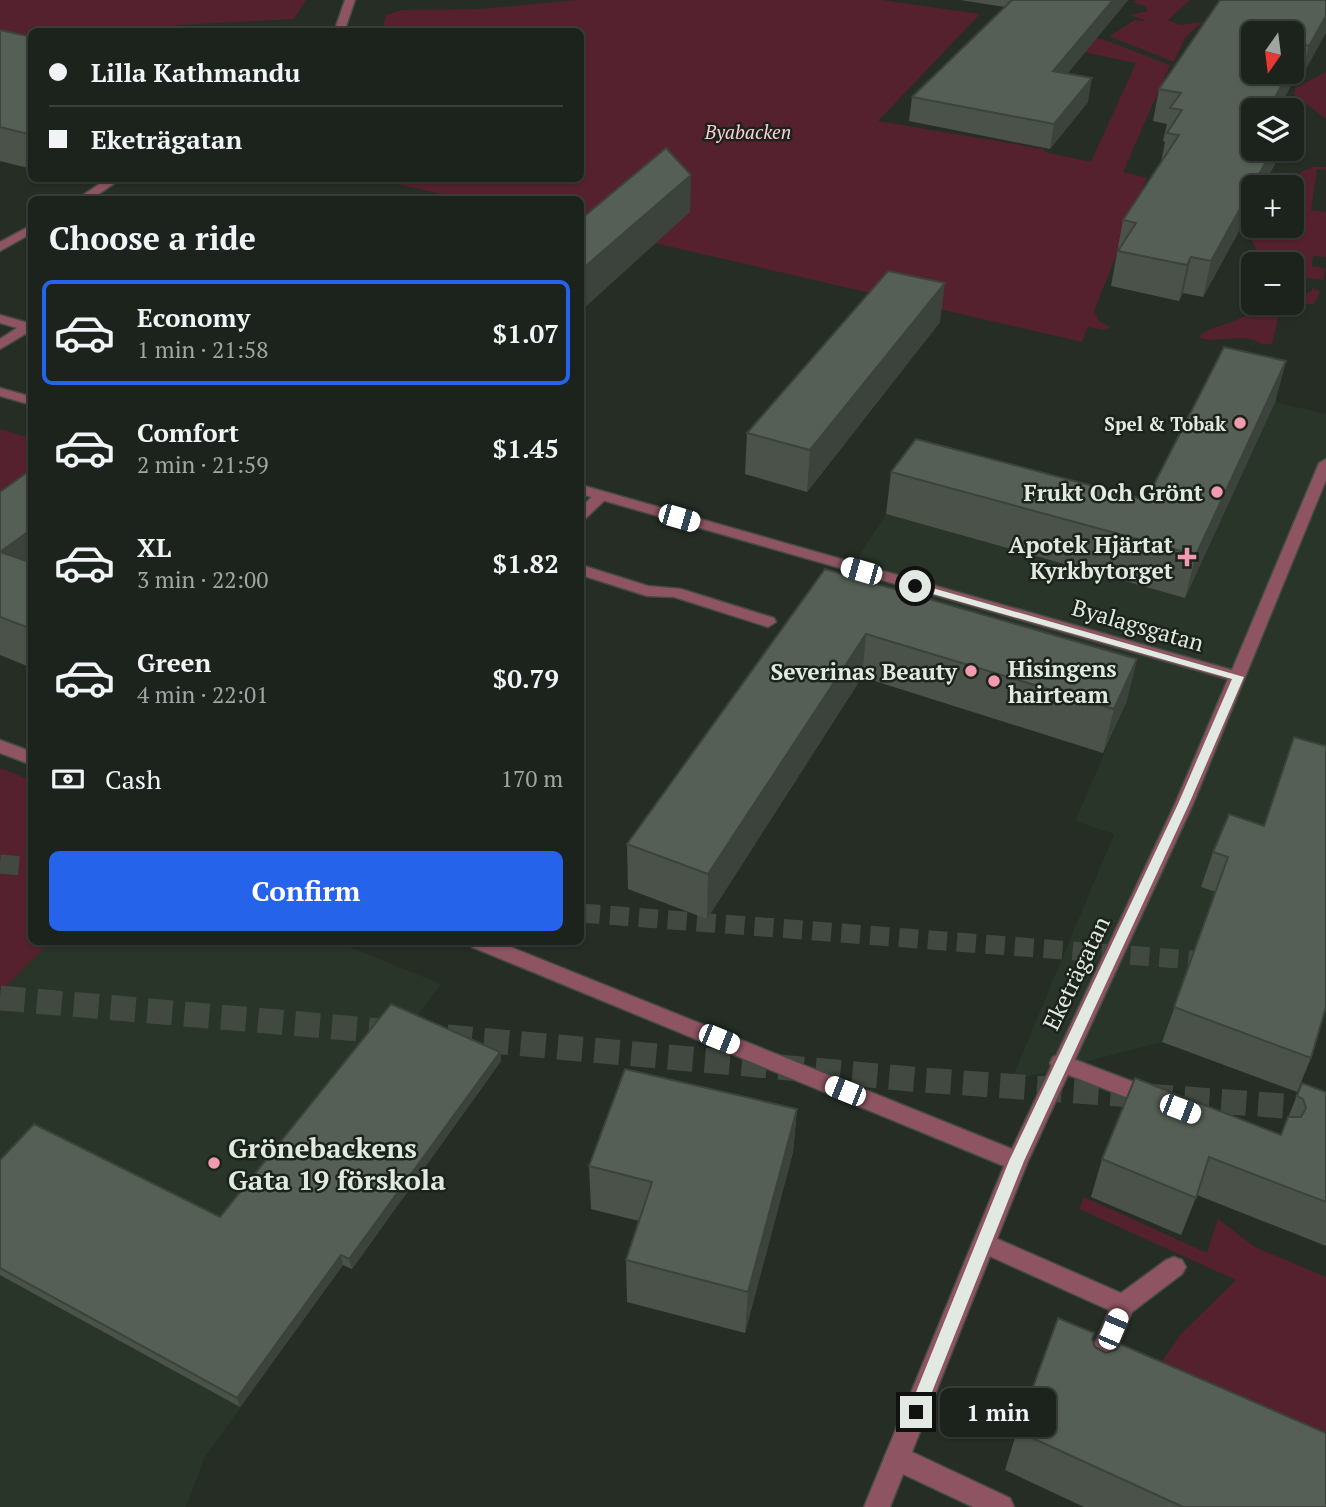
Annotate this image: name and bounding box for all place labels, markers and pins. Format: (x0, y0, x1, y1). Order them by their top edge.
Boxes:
place label: Spel & Tobak (1104, 411, 1227, 436)
marker: Spel & Tobak (1232, 415, 1248, 431)
place label: Frukt Och Grönt (1024, 477, 1203, 508)
marker: Frukt Och Grönt (1209, 484, 1225, 500)
place label: Apotek Hjärtat Kyrkbytorget (1009, 529, 1173, 586)
marker: Apotek Hjärtat Kyrkbytorget (1179, 549, 1195, 565)
place label: Hisingens hairteam (1008, 653, 1117, 710)
place label: Severinas Beauty (770, 656, 958, 687)
marker: Severinas Beauty (963, 663, 979, 679)
marker: Hisingens hairteam (986, 673, 1002, 689)
place label: Grönebackens Gata 19 förskola (228, 1129, 446, 1198)
marker: Grönebackens Gata 19 förskola (206, 1155, 222, 1171)

